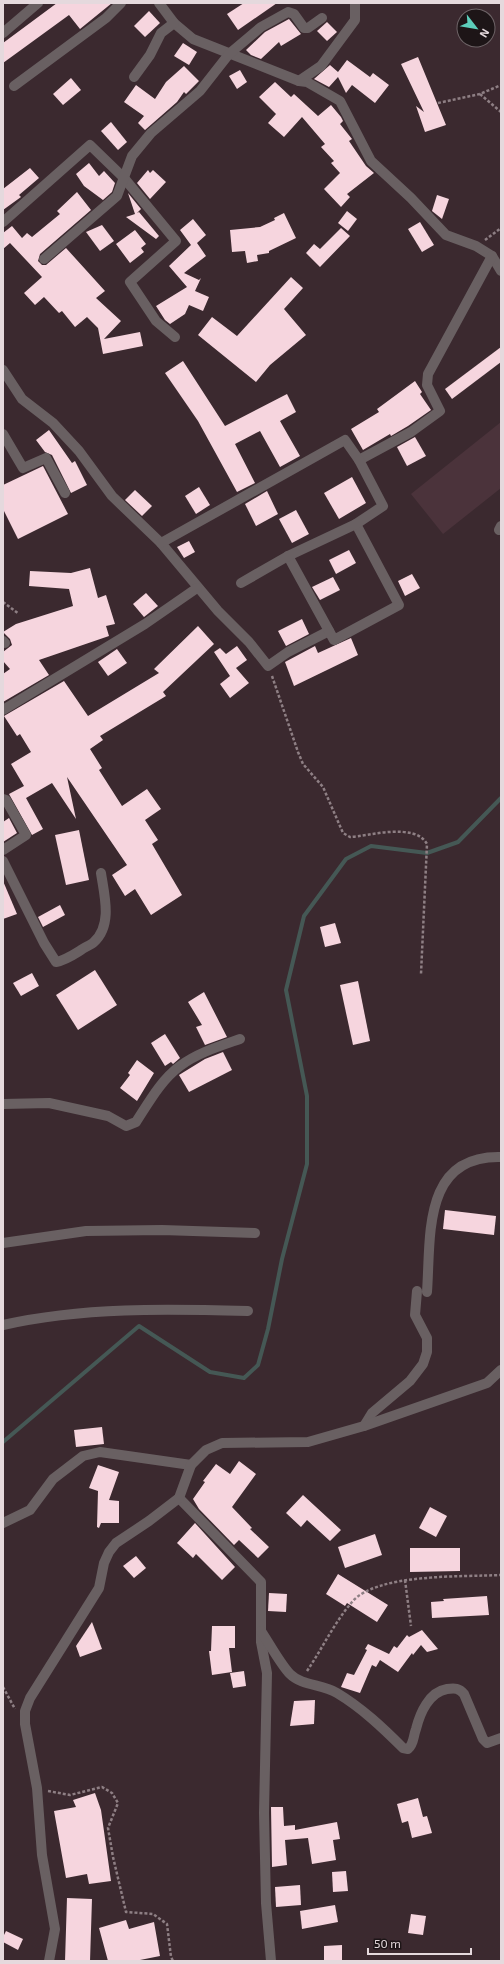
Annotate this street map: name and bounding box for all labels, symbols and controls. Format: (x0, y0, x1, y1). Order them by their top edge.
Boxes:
north arrow (456, 8, 496, 48)
text: N (477, 27, 493, 40)
scale bar (368, 1930, 471, 1956)
text: 50 m (374, 1936, 401, 1950)

